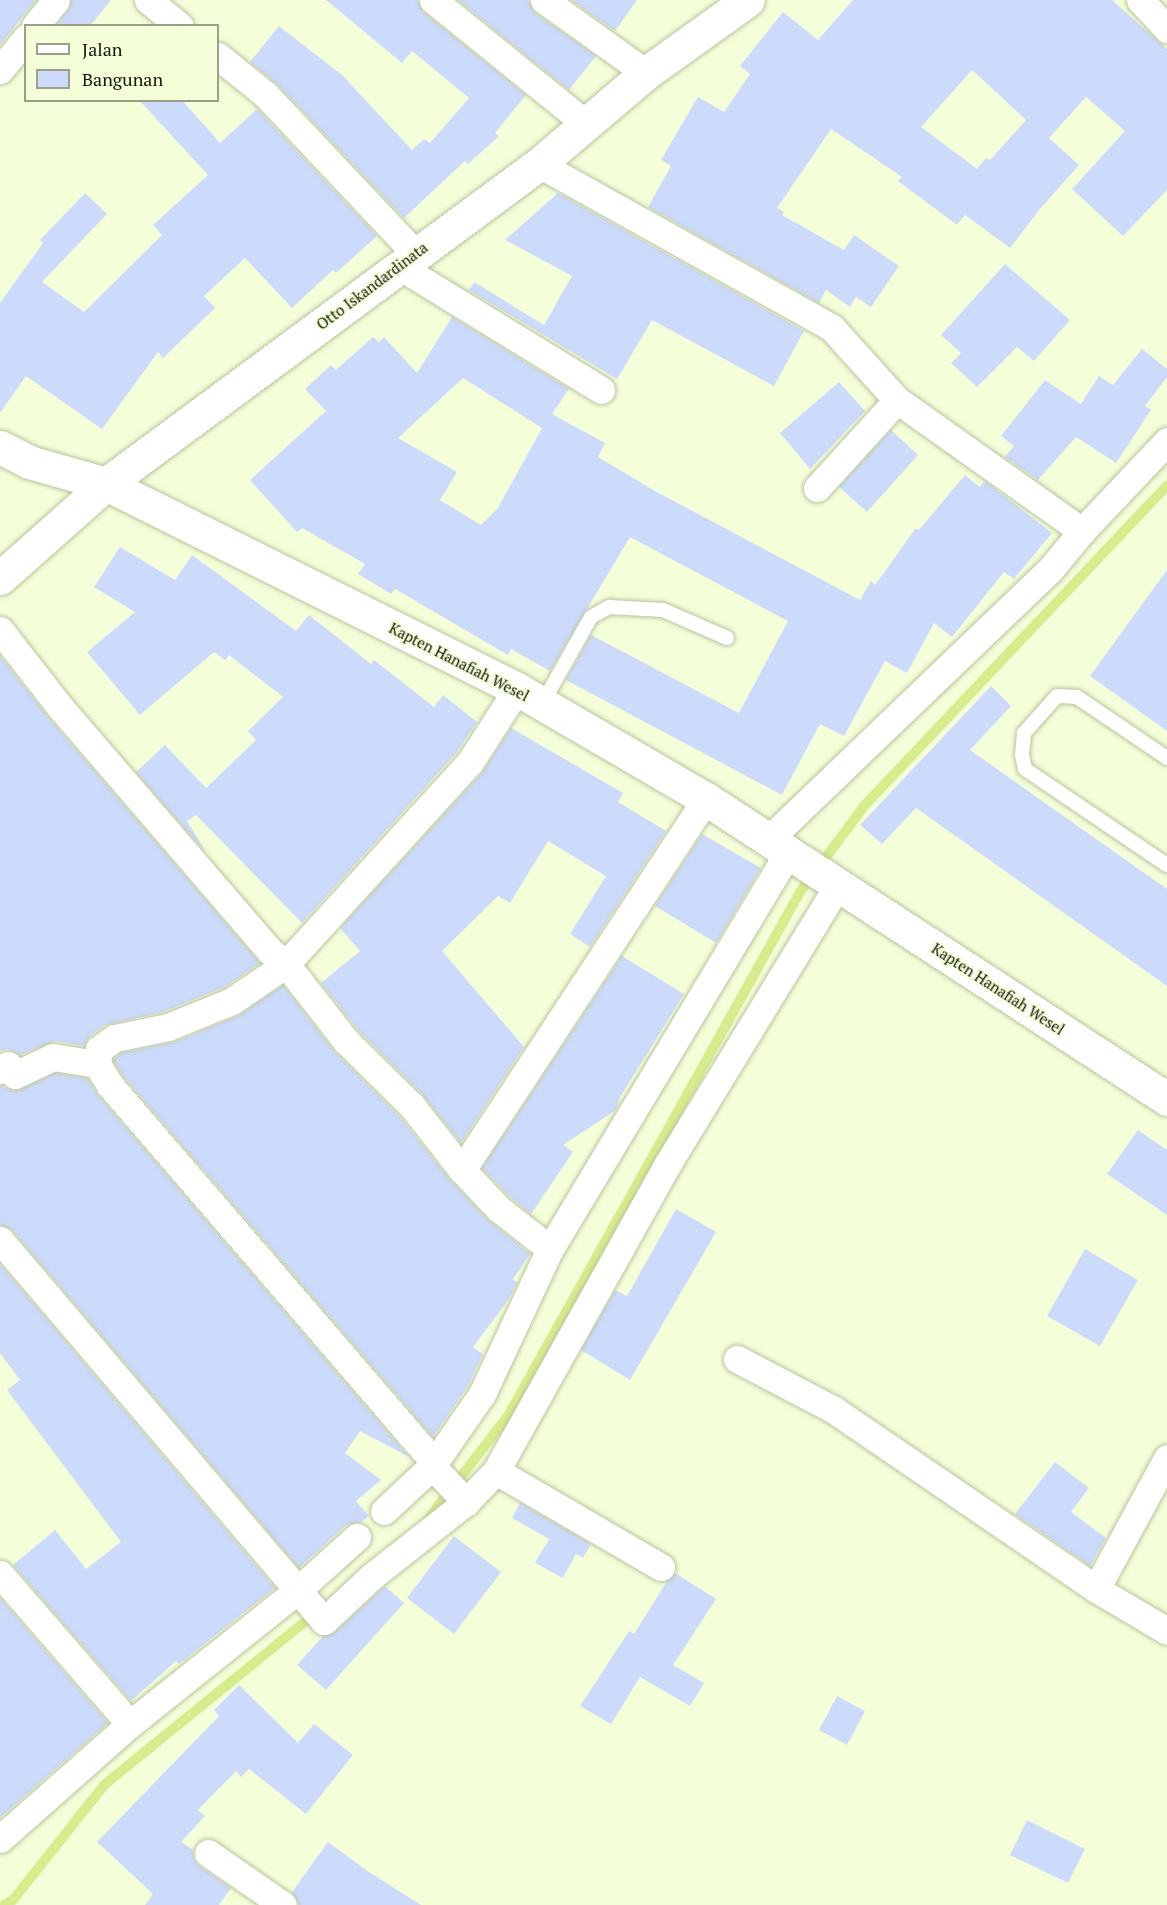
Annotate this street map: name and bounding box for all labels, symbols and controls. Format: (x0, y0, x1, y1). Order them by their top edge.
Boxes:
legend (24, 24, 219, 102)
text: Jalan (82, 37, 122, 61)
text: Bangunan (82, 67, 163, 91)
street label: Otto Iskandardinata (313, 238, 431, 334)
street label: Kapten Hanafiah Wesel (386, 619, 532, 705)
street label: Kapten Hanafiah Wesel (928, 939, 1068, 1039)

